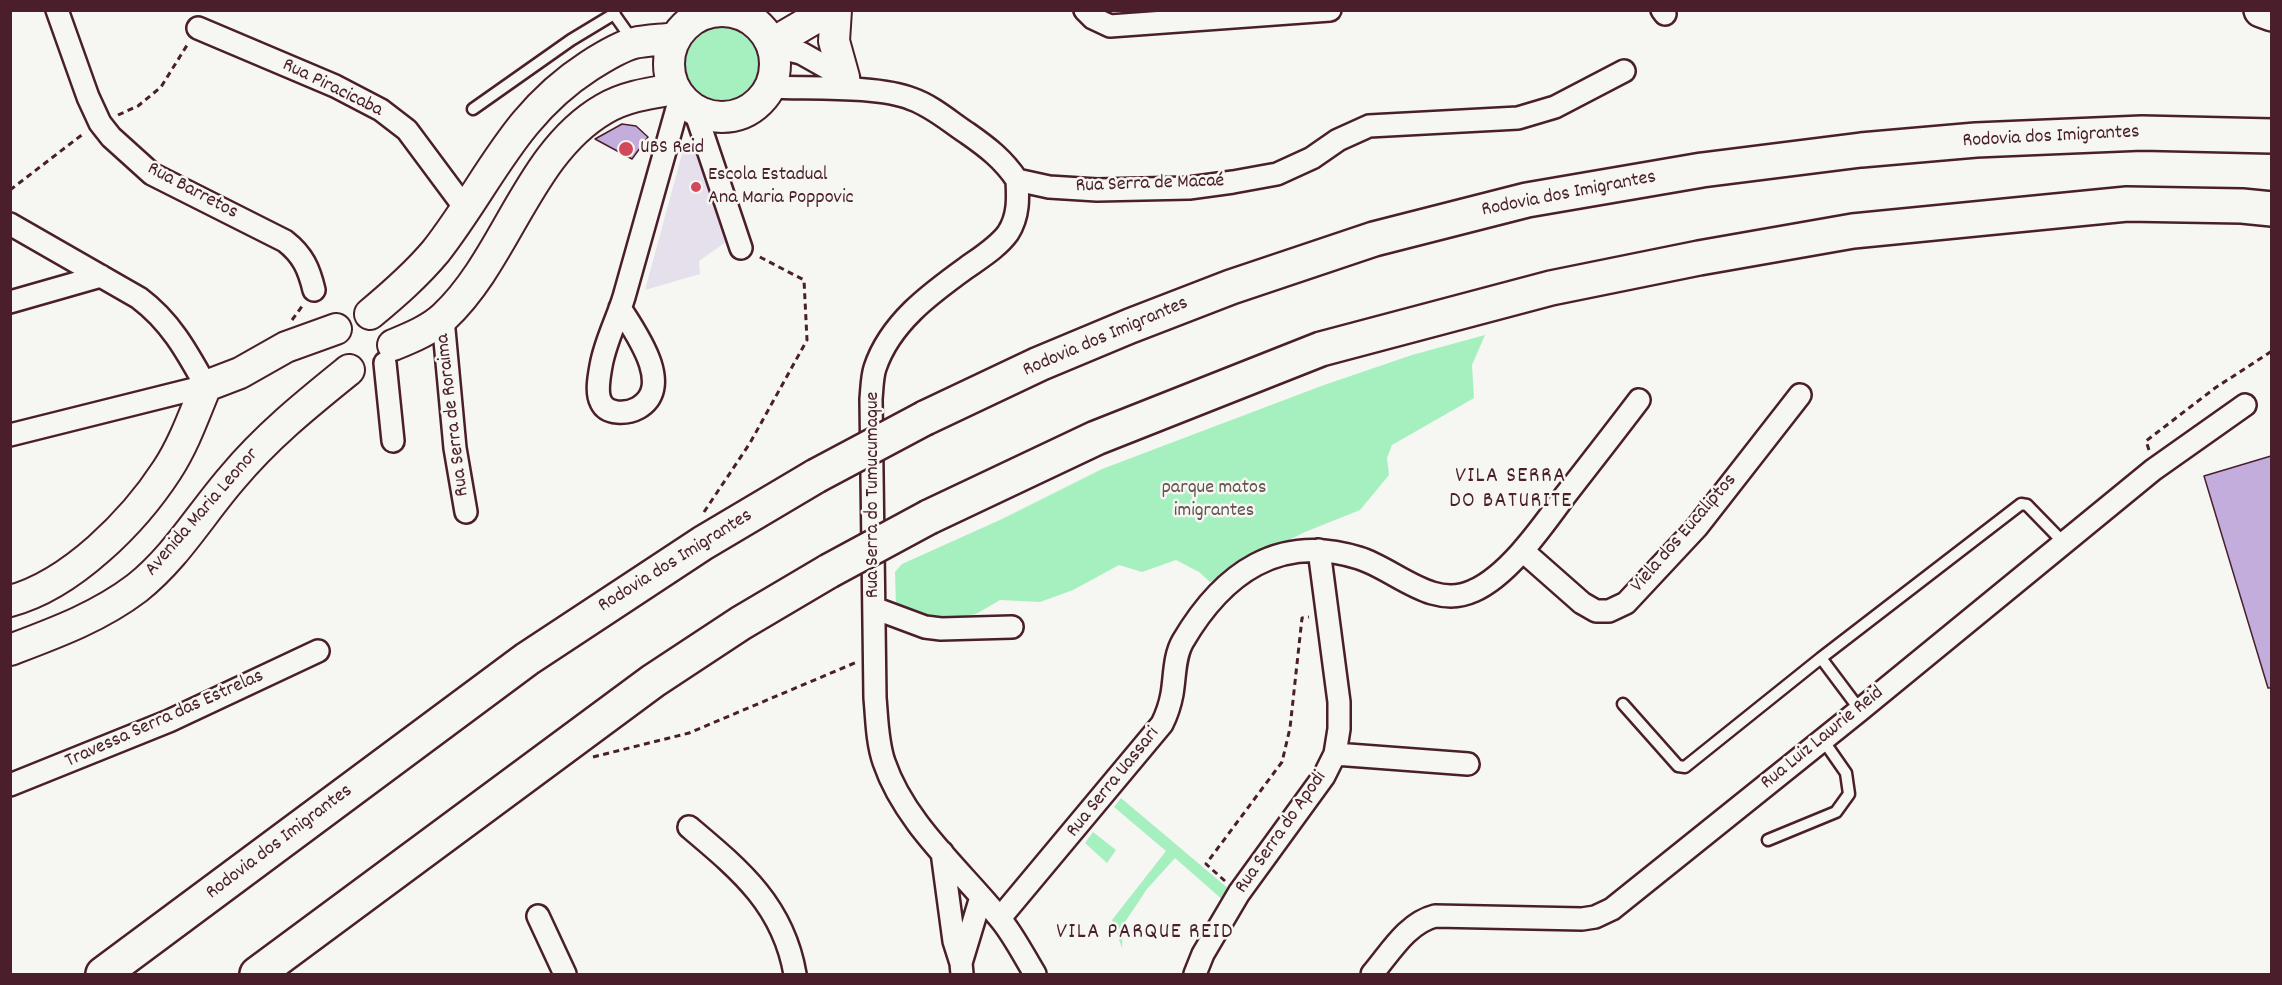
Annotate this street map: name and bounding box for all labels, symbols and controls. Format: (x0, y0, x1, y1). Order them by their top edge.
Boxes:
street label: Rua Piracicaba (278, 54, 386, 124)
street label: Rodovia dos Imigrantes (1962, 121, 2140, 155)
place label: UBS Reid (640, 137, 704, 161)
marker: UBS Reid (617, 140, 635, 158)
street label: Rua Barretos (142, 158, 242, 226)
place label: Escola Estadual Ana Maria Poppovic (708, 164, 854, 211)
street label: Rodovia dos Imigrantes (1480, 166, 1658, 224)
street label: Rua Serra de Macaé (1075, 170, 1225, 200)
marker: Escola Estadual Ana Maria Poppovic (689, 180, 703, 194)
street label: Rodovia dos Imigrantes (1020, 292, 1192, 384)
street label: Rua Serra de Roraima (432, 332, 476, 498)
street label: Rua Serra do Tumucumaque (862, 392, 886, 598)
street label: Avenida Maria Leonor (141, 444, 265, 582)
district label: VILA SERRA DO BATURITE (1449, 465, 1573, 516)
street label: Viela dos Eucaliptos (1627, 470, 1743, 598)
park label: parque matos imigrantes (1162, 477, 1266, 524)
street label: Rodovia dos Imigrantes (595, 505, 757, 619)
street label: Travessa Serra das Estrelas (62, 665, 268, 775)
street label: Rua Luiz Lawrie Reid (1757, 682, 1889, 796)
street label: Rua Serra Uassari (1062, 723, 1166, 843)
street label: Rua Serra do Apodi (1231, 767, 1333, 899)
street label: Rodovia dos Imigrantes (202, 780, 358, 906)
district label: VILA PARQUE REID (1056, 921, 1234, 947)

